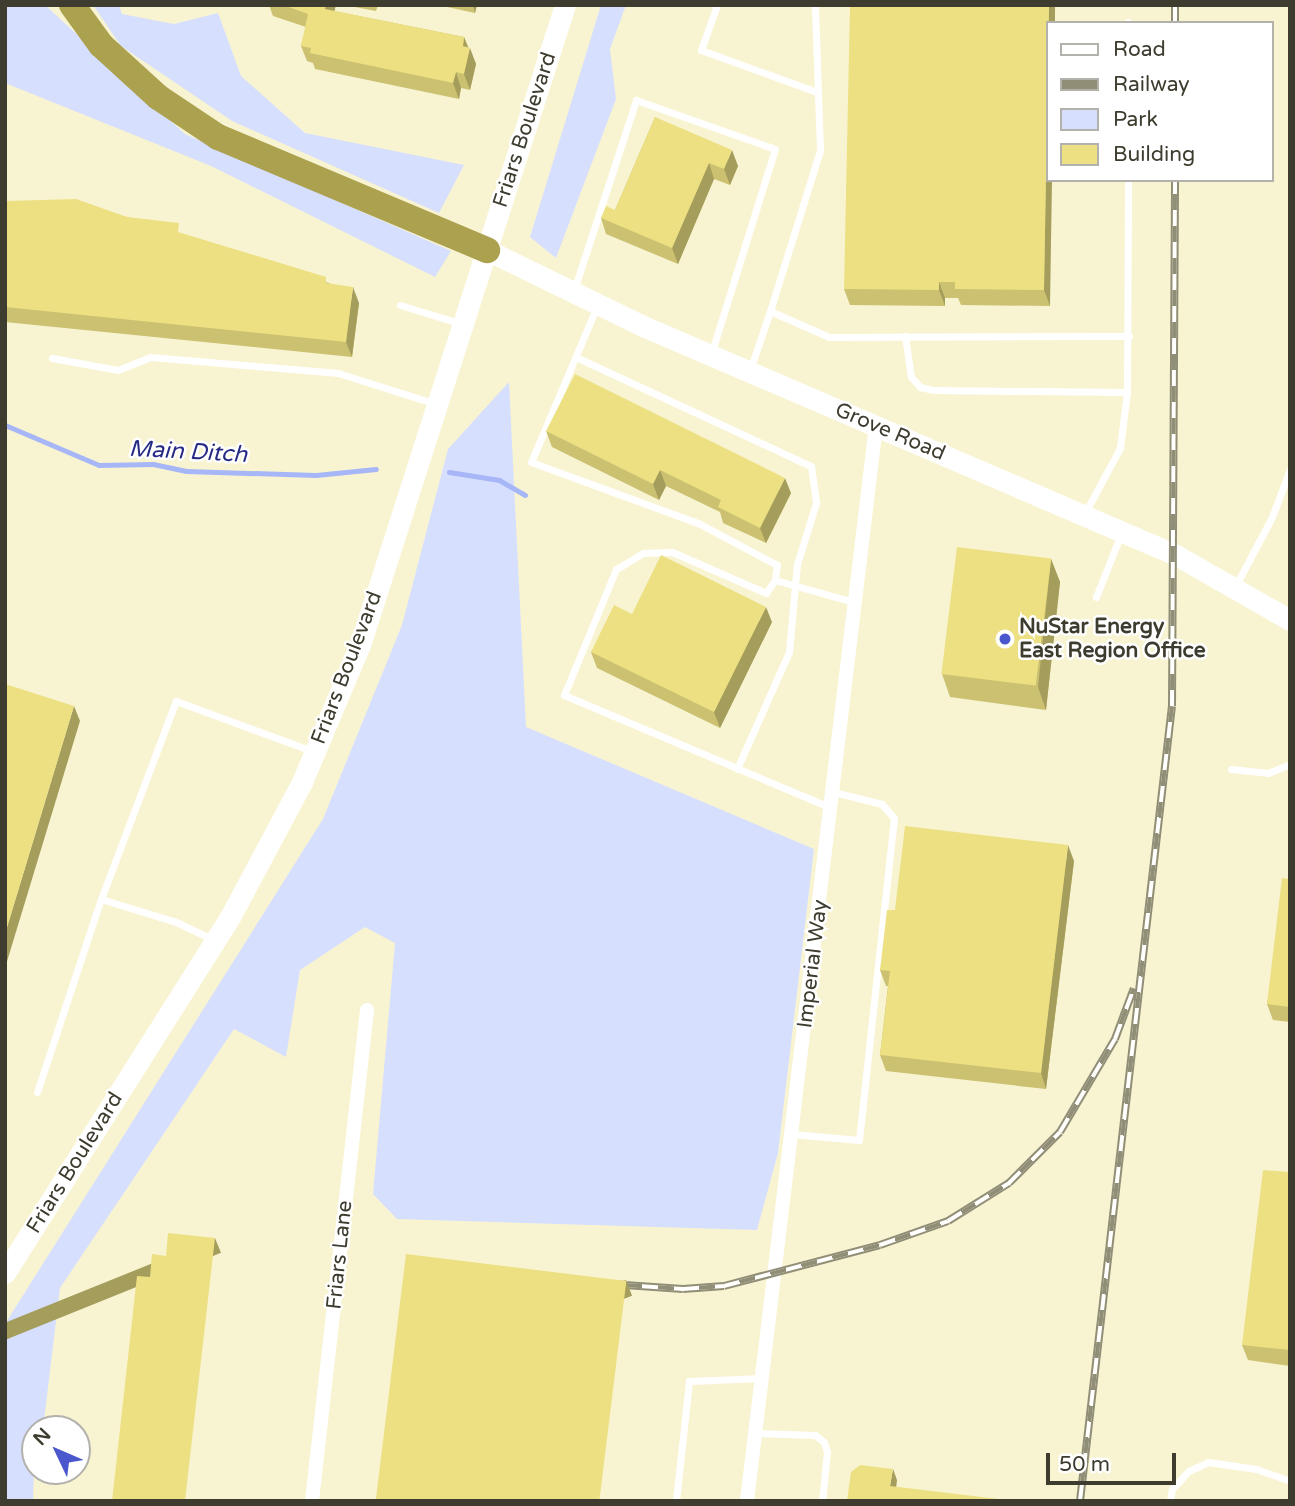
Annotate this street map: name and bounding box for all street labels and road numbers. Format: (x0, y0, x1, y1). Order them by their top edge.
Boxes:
street label: Friars Boulevard (488, 49, 562, 211)
street label: Grove Road (831, 397, 949, 467)
street label: Friars Boulevard (306, 588, 388, 748)
street label: Imperial Way (793, 898, 833, 1030)
street label: Friars Boulevard (21, 1088, 129, 1238)
street label: Friars Lane (322, 1199, 358, 1311)

